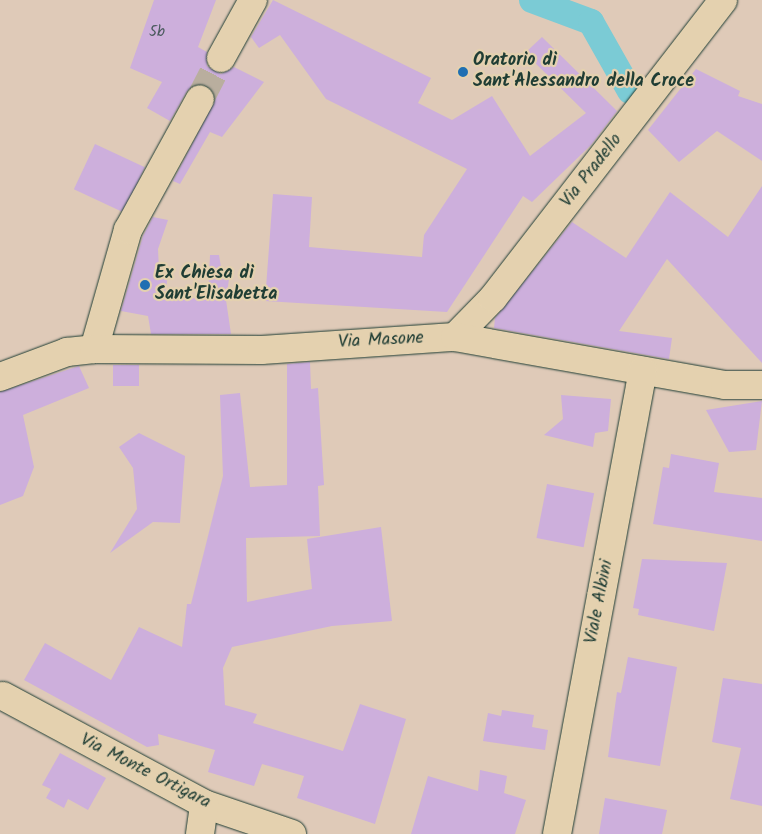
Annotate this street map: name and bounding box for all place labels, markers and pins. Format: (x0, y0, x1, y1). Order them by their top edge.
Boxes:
place label: Oratorio di Sant'Alessandro della Croce (473, 51, 694, 94)
marker: Oratorio di Sant'Alessandro della Croce (457, 66, 469, 78)
place label: Ex Chiesa di Sant'Elisabetta (155, 264, 278, 306)
marker: Ex Chiesa di Sant'Elisabetta (139, 279, 151, 291)

